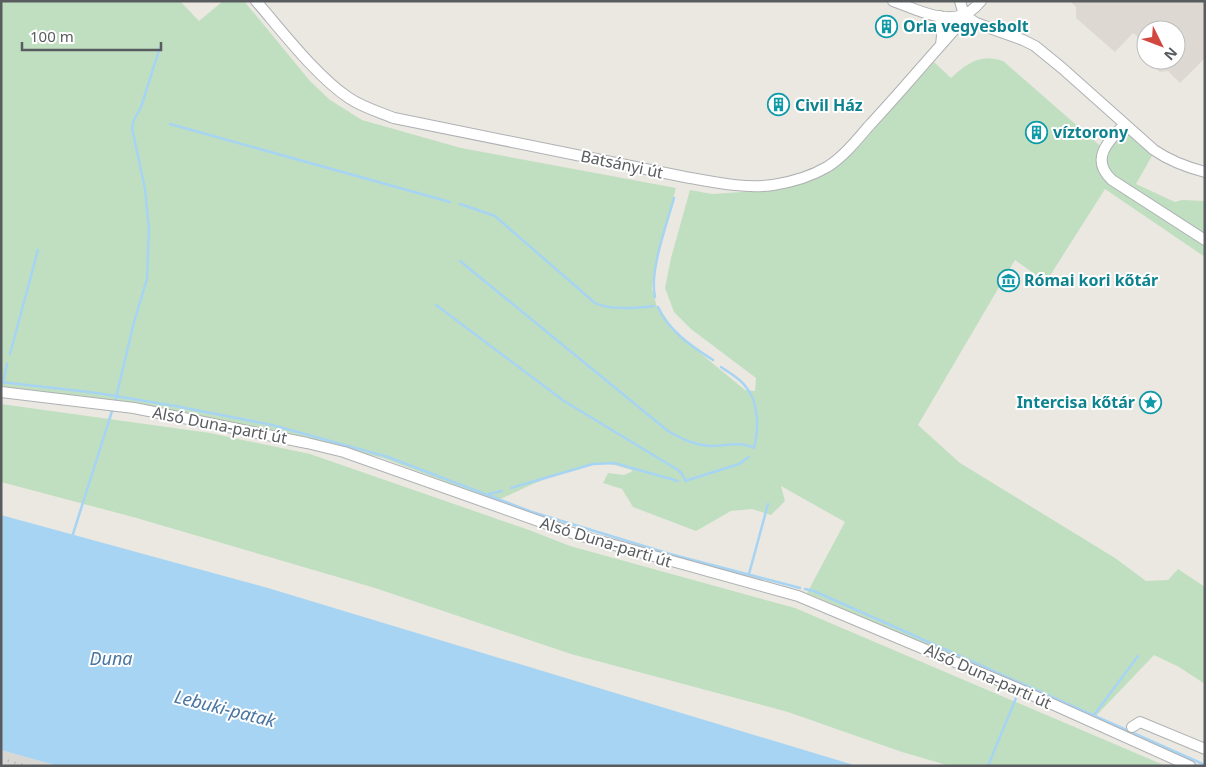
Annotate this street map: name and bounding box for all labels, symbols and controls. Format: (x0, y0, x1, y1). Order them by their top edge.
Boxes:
building icon: Orla vegyesbolt (875, 14, 899, 38)
place label: Orla vegyesbolt (903, 15, 1029, 37)
scale bar (22, 20, 161, 52)
north arrow (1136, 20, 1186, 70)
text: 100 m (30, 26, 74, 46)
text: N (1160, 43, 1182, 65)
building icon: Civil Ház (767, 93, 791, 117)
place label: Civil Ház (795, 94, 863, 116)
building icon: víztorony (1025, 120, 1049, 144)
place label: víztorony (1053, 121, 1129, 143)
street label: Batsányi út (579, 145, 665, 184)
museum icon: Római kori kőtár (996, 268, 1020, 292)
place label: Római kori kőtár (1024, 269, 1158, 291)
place icon: Intercisa kőtár (1139, 390, 1163, 414)
place label: Intercisa kőtár (1017, 391, 1135, 413)
street label: Alsó Duna-parti út (151, 401, 289, 449)
street label: Alsó Duna-parti út (537, 512, 675, 573)
street label: Alsó Duna-parti út (921, 638, 1055, 714)
water label: Duna (89, 646, 133, 670)
water label: Lebuki-patak (172, 684, 279, 732)

